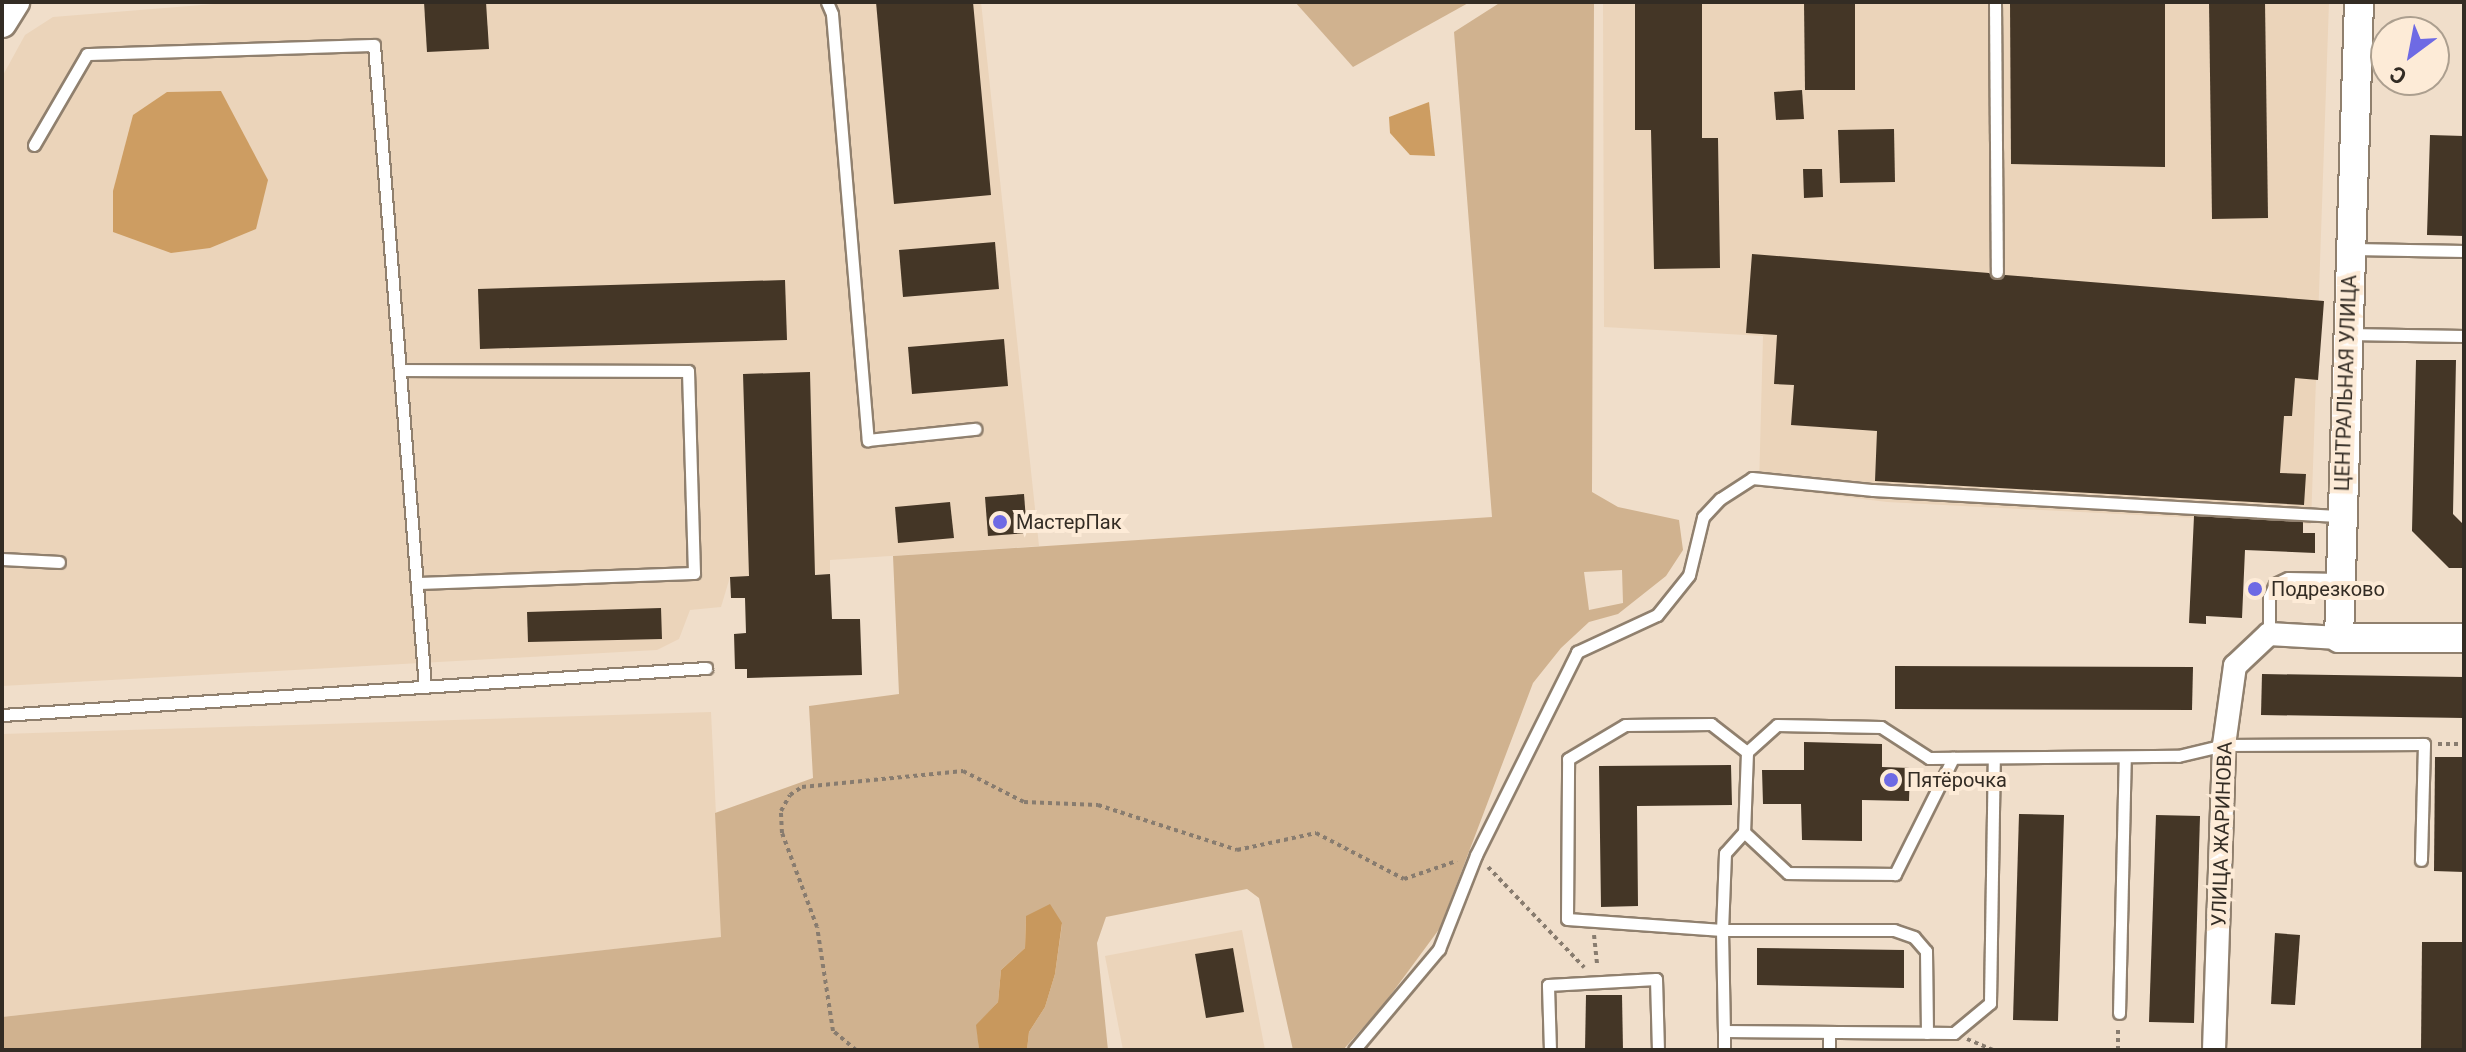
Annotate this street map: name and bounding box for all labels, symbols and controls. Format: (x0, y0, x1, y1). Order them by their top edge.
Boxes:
north arrow (2370, 16, 2450, 96)
text: С (2385, 61, 2411, 89)
street label: ЦЕНТРАЛЬНАЯ УЛИЦА (2330, 274, 2362, 492)
place label: МастерПак (1016, 510, 1121, 534)
marker: МастерПак (991, 513, 1009, 531)
place label: Подрезково (2271, 577, 2385, 601)
marker: Подрезково (2246, 580, 2264, 598)
street label: УЛИЦА ЖАРИНОВА (2207, 741, 2237, 927)
place label: Пятёрочка (1907, 768, 2007, 792)
marker: Пятёрочка (1882, 771, 1900, 789)

